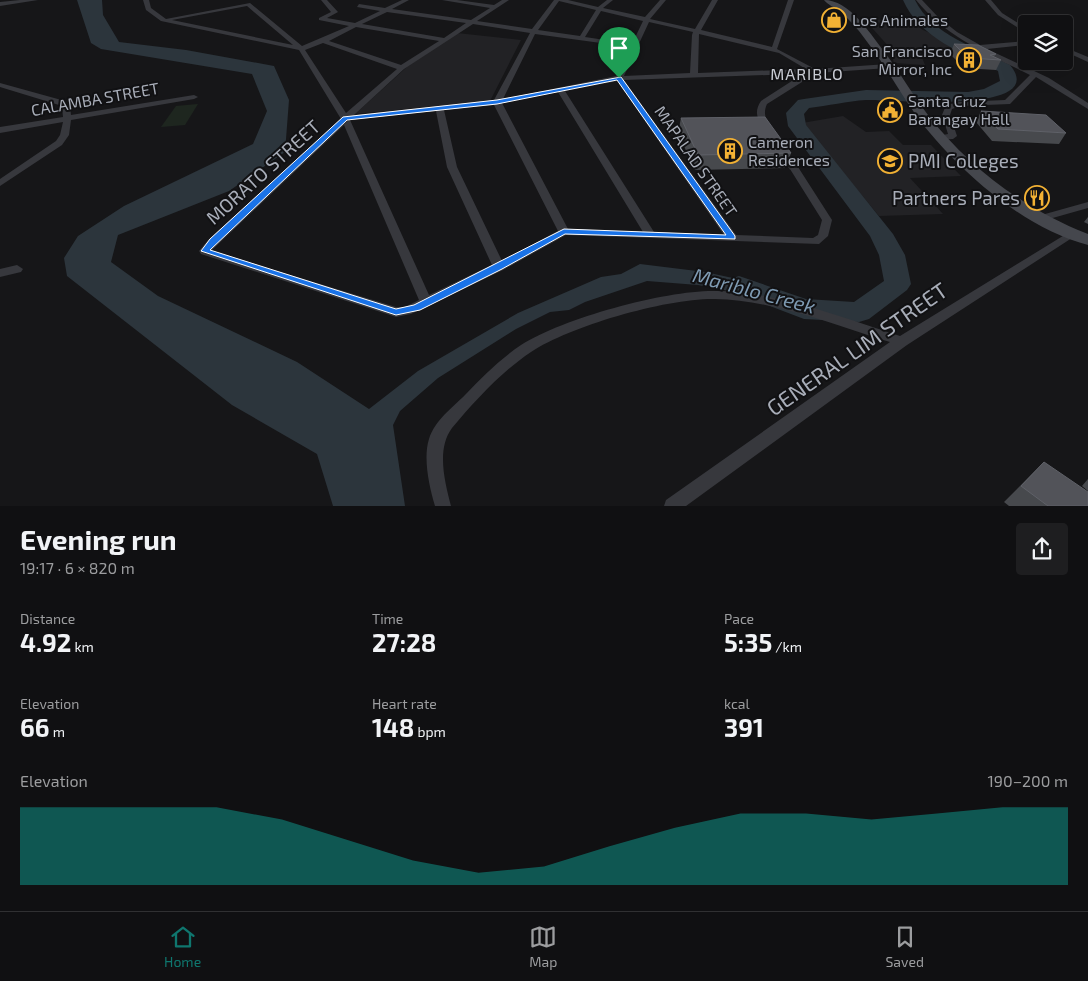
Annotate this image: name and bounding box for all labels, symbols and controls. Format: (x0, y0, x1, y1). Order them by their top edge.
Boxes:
shop icon: Los Animales (821, 7, 847, 33)
place label: Los Animales (852, 10, 948, 29)
map controls (1018, 15, 1073, 70)
button: layers (1018, 15, 1073, 70)
pin (598, 27, 640, 78)
icon: arrive (605, 34, 633, 62)
place label: San Francisco Mirror, Inc (852, 41, 952, 78)
building icon: San Francisco Mirror, Inc (956, 47, 982, 73)
district label: MARIBLO (770, 64, 844, 83)
street label: CALAMBA STREET (29, 78, 160, 119)
place label: Santa Cruz Barangay Hall (908, 91, 1010, 128)
public building icon: Santa Cruz Barangay Hall (877, 97, 903, 123)
street label: MAPALAD STREET (651, 102, 742, 220)
street label: MORATO STREET (201, 114, 324, 229)
place label: Cameron Residences (748, 132, 830, 169)
building icon: Cameron Residences (717, 138, 743, 164)
school or university icon: PMI Colleges (877, 148, 903, 174)
place label: PMI Colleges (908, 149, 1019, 172)
restaurant icon: Partners Pares (1024, 185, 1050, 211)
place label: Partners Pares (892, 186, 1020, 209)
water label: Mariblo Creek (690, 262, 818, 318)
street label: GENERAL LIM STREET (761, 276, 952, 420)
text: Evening run (20, 522, 177, 556)
button: share (1016, 523, 1068, 575)
text: 19:17 · 6 × 820 m (20, 558, 135, 577)
text: Distance (20, 610, 75, 627)
text: Time (372, 610, 403, 627)
text: Pace (724, 610, 754, 627)
text: 4.92 (20, 627, 71, 657)
text: 27:28 (372, 627, 436, 657)
text: 5:35 (724, 627, 772, 657)
text: km (71, 638, 94, 655)
text: /km (772, 638, 802, 655)
text: Elevation (20, 695, 79, 712)
text: Heart rate (372, 695, 437, 712)
text: kcal (724, 695, 750, 712)
text: 66 (20, 712, 50, 742)
text: 148 (372, 712, 414, 742)
text: 391 (724, 712, 764, 742)
text: m (50, 723, 65, 740)
text: bpm (414, 723, 446, 740)
text: Elevation (20, 771, 88, 790)
text: 190–200 m (987, 771, 1068, 790)
tab: Home (164, 923, 201, 970)
tab: Map (529, 923, 557, 970)
tab: Saved (886, 923, 924, 970)

